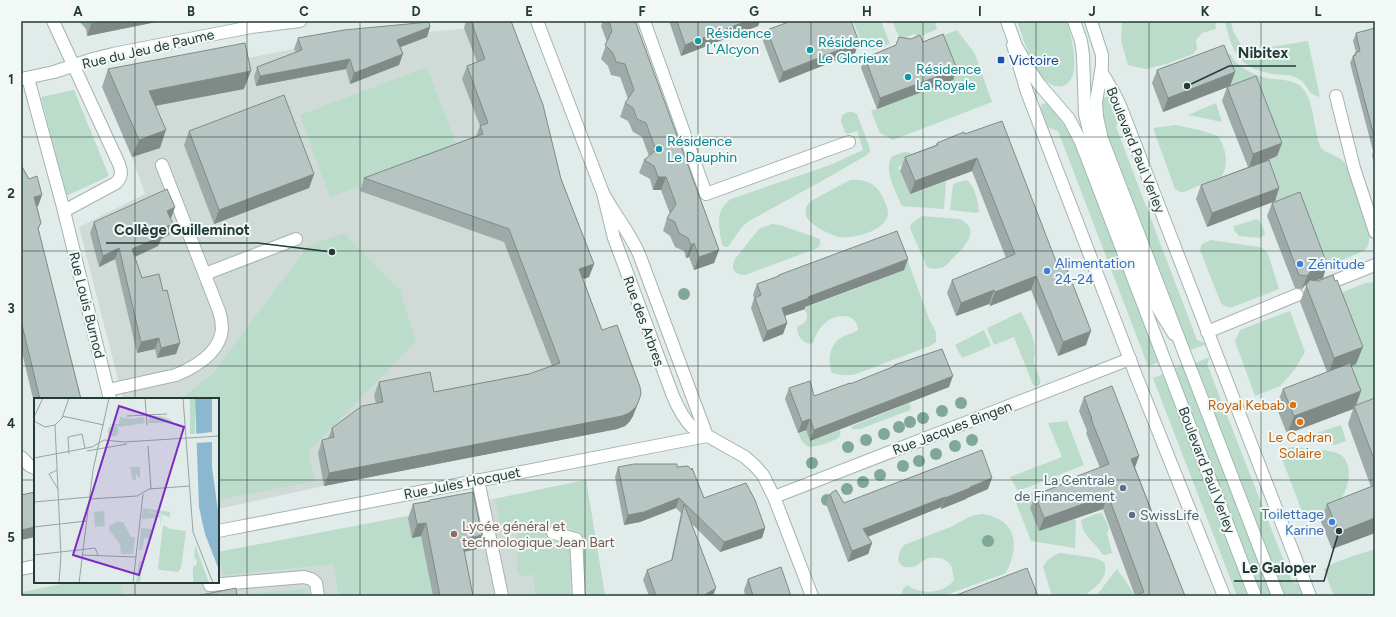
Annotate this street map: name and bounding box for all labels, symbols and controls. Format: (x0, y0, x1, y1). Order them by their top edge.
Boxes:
text: A (73, 4, 83, 19)
text: B (187, 4, 195, 19)
text: C (299, 4, 309, 19)
text: D (411, 4, 421, 19)
text: E (525, 4, 533, 19)
text: F (638, 4, 646, 19)
text: G (749, 4, 759, 19)
text: H (862, 4, 872, 19)
text: I (978, 4, 982, 19)
text: J (1088, 4, 1096, 19)
text: K (1201, 4, 1210, 19)
text: L (1315, 4, 1322, 19)
place label: Résidence L'Alcyon (706, 25, 771, 58)
street label: Rue du Jeu de Paume (80, 26, 216, 73)
place label: Résidence Le Glorieux (818, 34, 889, 67)
marker: Résidence L'Alcyon (693, 36, 703, 46)
callout: Nibitex (1229, 39, 1296, 66)
text: Nibitex (1238, 44, 1288, 62)
marker: Résidence Le Glorieux (805, 45, 815, 55)
place label: Victoire (1009, 52, 1059, 69)
marker: Victoire (996, 55, 1006, 65)
place label: Résidence La Royale (916, 61, 981, 94)
text: 1 (8, 72, 14, 87)
marker: Résidence La Royale (903, 72, 913, 82)
street label: Boulevard Paul Verley (1102, 85, 1169, 216)
place label: Résidence Le Dauphin (667, 133, 737, 166)
marker: Résidence Le Dauphin (654, 144, 664, 154)
text: 2 (7, 186, 15, 201)
callout: Collège Guilleminot (106, 216, 258, 243)
text: Collège Guilleminot (114, 221, 250, 239)
street label: Rue Louis Burnod (65, 250, 108, 360)
place label: Alimentation 24-24 (1055, 255, 1135, 288)
place label: Zénitude (1308, 256, 1365, 273)
marker: Zénitude (1295, 259, 1305, 269)
marker: Alimentation 24-24 (1042, 266, 1052, 276)
street label: Rue des Arbres (619, 274, 668, 369)
text: 3 (7, 301, 15, 316)
place label: Royal Kebab (1208, 397, 1285, 414)
inset map (34, 398, 219, 583)
street label: Rue Jacques Bingen (890, 398, 1014, 459)
marker: Royal Kebab (1288, 400, 1298, 410)
street label: Boulevard Paul Verley (1174, 404, 1239, 537)
text: 4 (7, 416, 15, 431)
marker: Le Cadran Solaire (1295, 417, 1305, 427)
place label: Le Cadran Solaire (1268, 429, 1332, 462)
street label: Rue Jules Hocquet (402, 464, 522, 503)
place label: La Centrale de Financement (1014, 472, 1115, 505)
marker: La Centrale de Financement (1118, 483, 1128, 493)
place label: Toilettage Karine (1261, 506, 1324, 539)
place label: SwissLife (1140, 507, 1200, 524)
marker: SwissLife (1127, 510, 1137, 520)
marker: Toilettage Karine (1327, 517, 1337, 527)
place label: Lycée général et technologique Jean Bart (462, 518, 615, 551)
marker: Lycée général et technologique Jean Bart (449, 529, 459, 539)
text: 5 (7, 530, 15, 545)
callout: Le Galoper (1234, 554, 1324, 581)
text: Le Galoper (1242, 559, 1317, 577)

